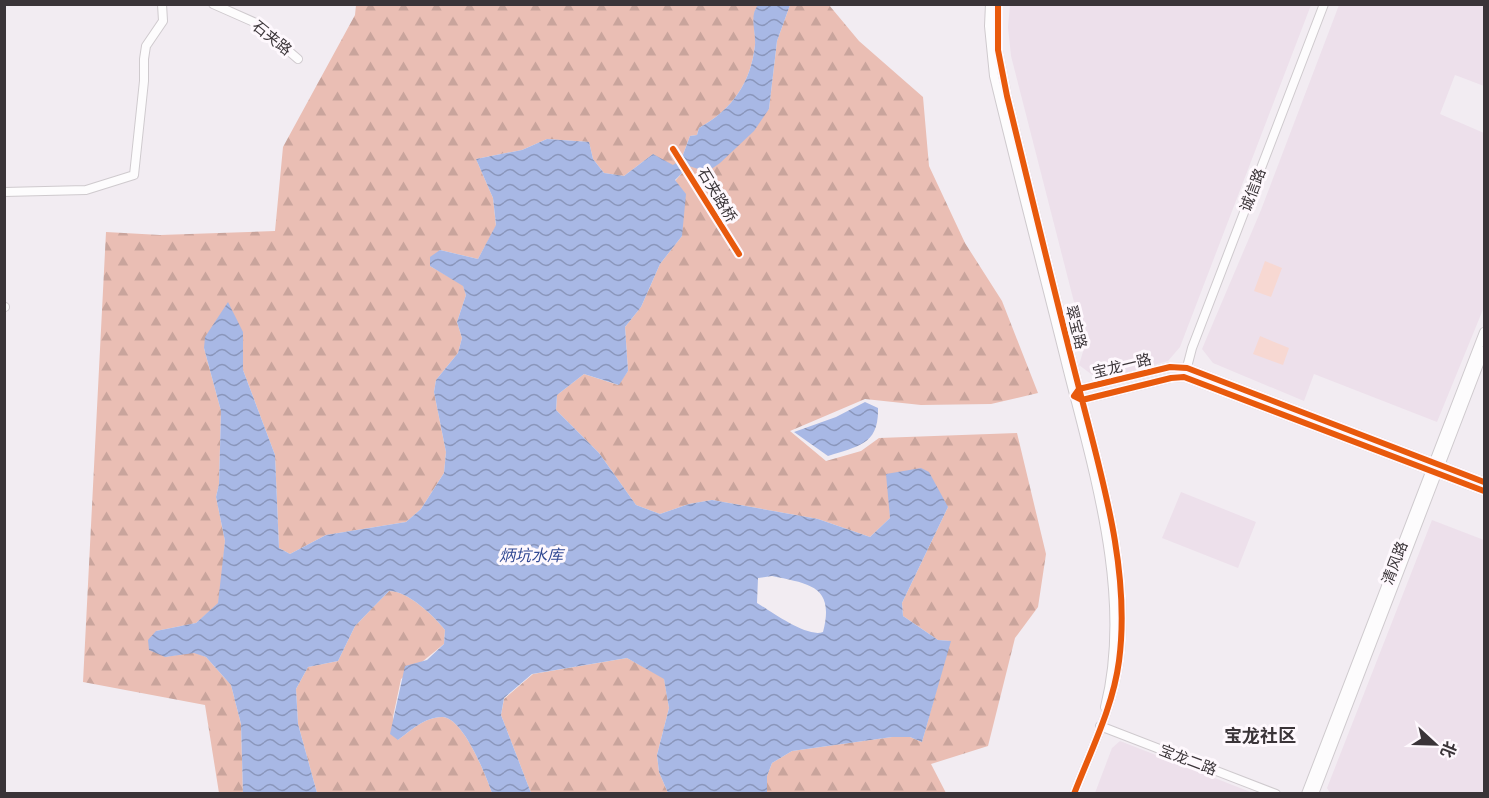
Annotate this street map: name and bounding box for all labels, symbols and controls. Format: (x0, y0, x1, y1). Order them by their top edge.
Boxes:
street label: 石夹路 (249, 17, 295, 59)
street label: 石夹路桥 (694, 165, 740, 225)
street label: 诚信路 (1237, 166, 1269, 214)
street label: 翠宝路 (1062, 303, 1090, 351)
street label: 宝龙一路 (1091, 350, 1153, 382)
street label: 清风路 (1379, 539, 1411, 587)
water label: 炳坑水库 (499, 546, 566, 565)
north arrow (1405, 714, 1465, 774)
district label: 宝龙社区 (1224, 725, 1296, 747)
text: 北 (1437, 738, 1460, 760)
street label: 宝龙二路 (1157, 741, 1219, 779)

